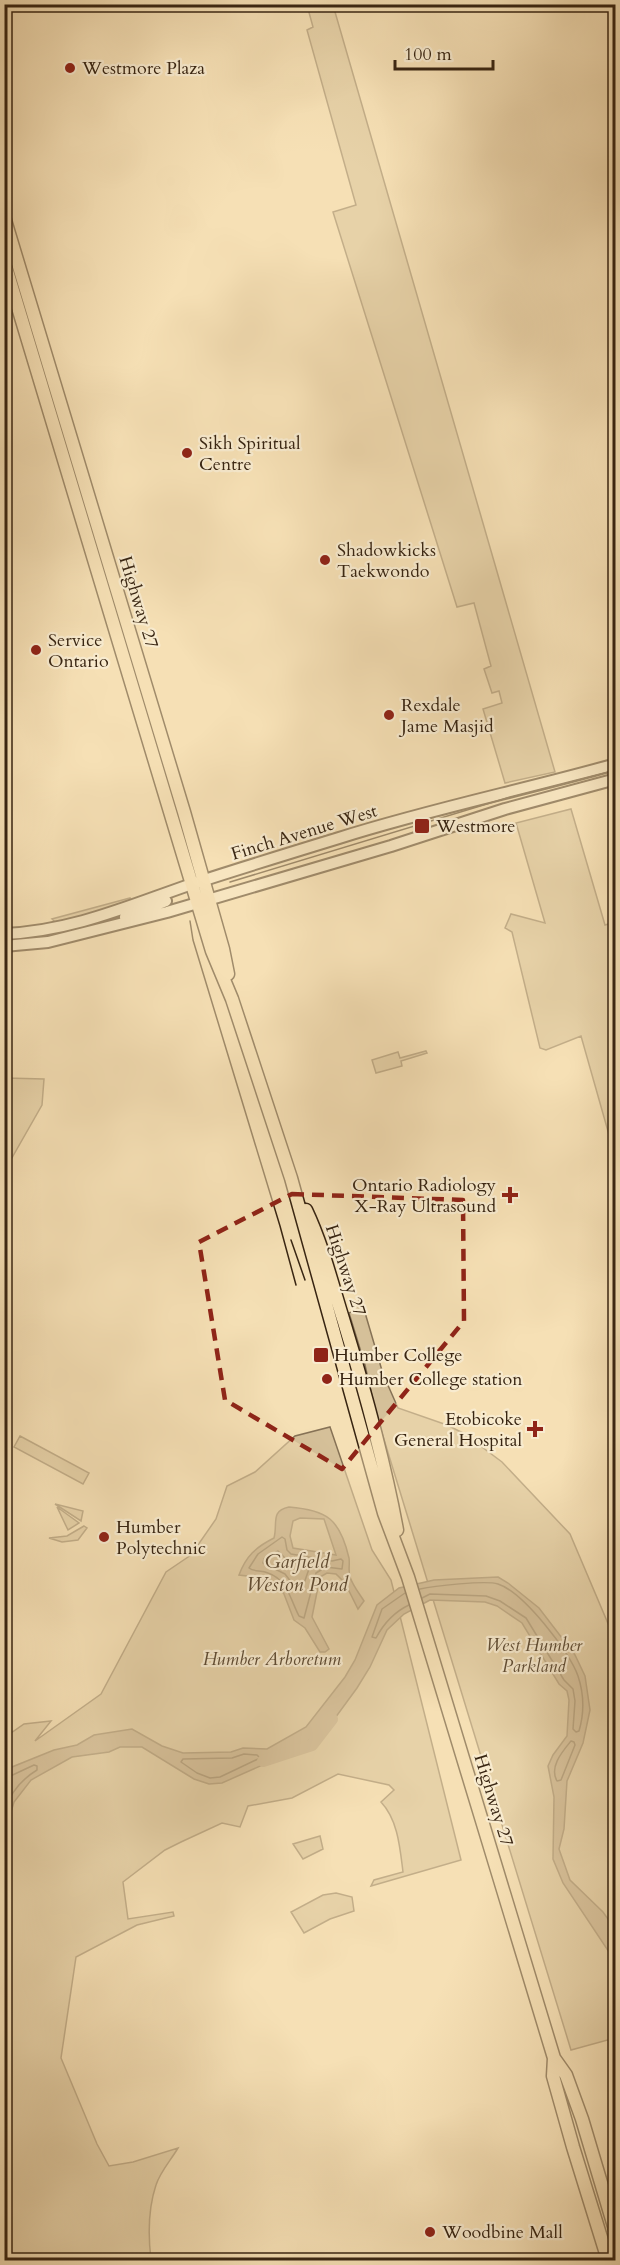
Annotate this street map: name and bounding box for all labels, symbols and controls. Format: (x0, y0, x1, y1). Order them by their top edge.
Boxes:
scale bar (395, 33, 492, 71)
text: 100 m (404, 42, 452, 67)
place label: Westmore Plaza (81, 56, 205, 81)
marker: Westmore Plaza (63, 61, 77, 75)
place label: Sikh Spiritual Centre (199, 431, 301, 477)
marker: Sikh Spiritual Centre (180, 446, 194, 460)
place label: Shadowkicks Taekwondo (337, 538, 436, 584)
street label: Highway 27 (113, 553, 164, 651)
marker: Shadowkicks Taekwondo (318, 553, 332, 567)
place label: Service Ontario (48, 628, 109, 674)
marker: Service Ontario (29, 643, 43, 657)
place label: Rexdale Jame Masjid (398, 693, 494, 739)
marker: Rexdale Jame Masjid (382, 708, 396, 722)
street label: Finch Avenue West (228, 798, 381, 867)
place label: Westmore (435, 814, 515, 839)
marker: Westmore (413, 817, 431, 835)
place label: Ontario Radiology X-Ray Ultrasound (352, 1173, 496, 1219)
marker: Ontario Radiology X-Ray Ultrasound (501, 1186, 519, 1204)
street label: Highway 27 (319, 1221, 372, 1319)
place label: Humber College (334, 1343, 462, 1368)
marker: Humber College (312, 1346, 330, 1364)
place label: Humber College station (339, 1367, 523, 1392)
marker: Humber College station (320, 1372, 334, 1386)
place label: Etobicoke General Hospital (394, 1407, 522, 1453)
marker: Etobicoke General Hospital (526, 1420, 544, 1438)
place label: Humber Polytechnic (116, 1515, 206, 1561)
marker: Humber Polytechnic (97, 1530, 111, 1544)
water label: Garfield Weston Pond (246, 1548, 349, 1598)
park label: West Humber Parkland (486, 1633, 583, 1679)
park label: Humber Arboretum (203, 1647, 342, 1672)
street label: Highway 27 (468, 1751, 519, 1849)
place label: Woodbine Mall (441, 2220, 563, 2245)
marker: Woodbine Mall (423, 2225, 437, 2239)

